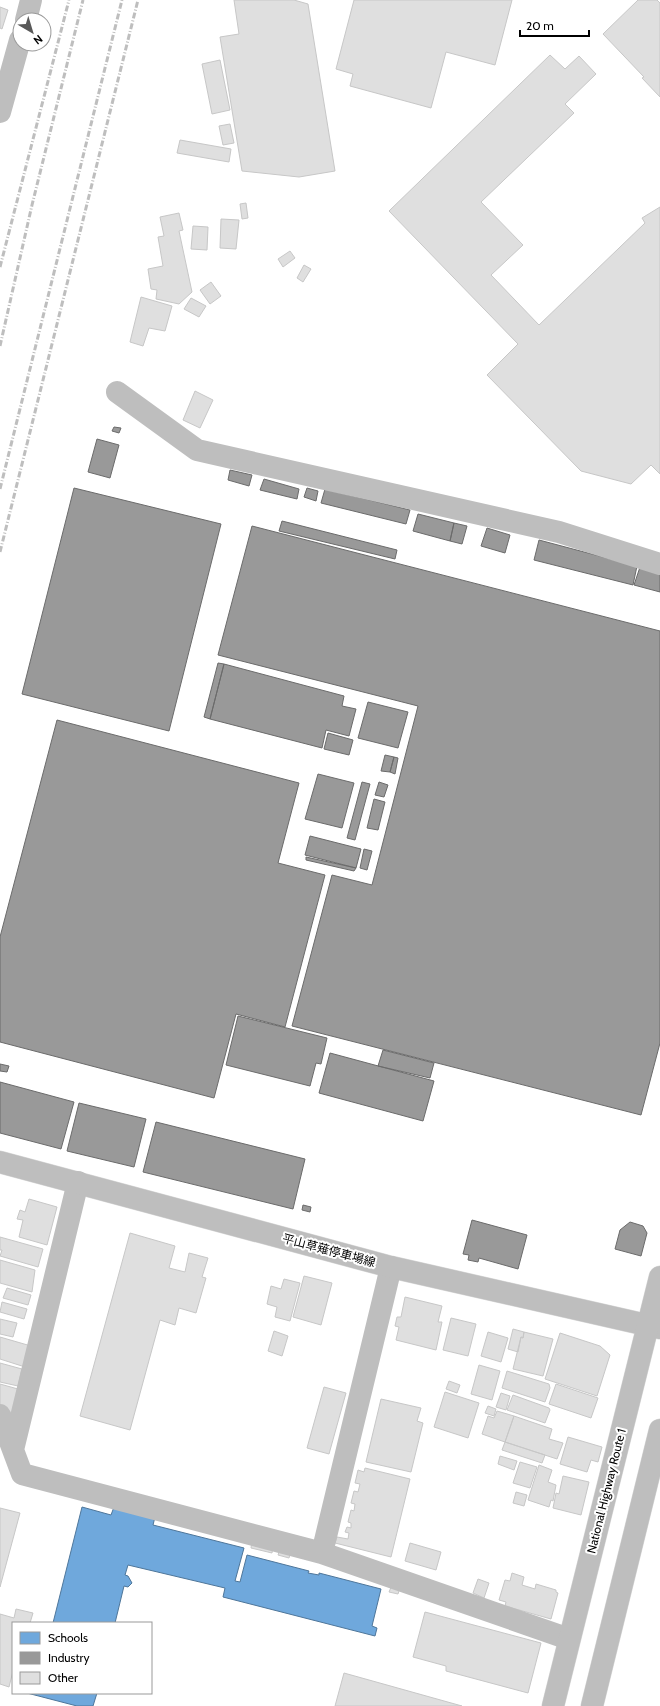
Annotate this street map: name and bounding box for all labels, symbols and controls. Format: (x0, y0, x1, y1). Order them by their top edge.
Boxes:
north arrow (12, 12, 52, 52)
scale bar (520, 12, 589, 38)
text: 20 m (526, 18, 554, 33)
text: N (31, 32, 46, 48)
street label: 平山草薙停車場線 (281, 1230, 377, 1270)
street label: National Highway Route 1 (583, 1427, 629, 1555)
legend (12, 1622, 152, 1694)
text: Schools (48, 1630, 88, 1645)
text: Industry (48, 1650, 89, 1665)
text: Other (48, 1670, 78, 1685)

